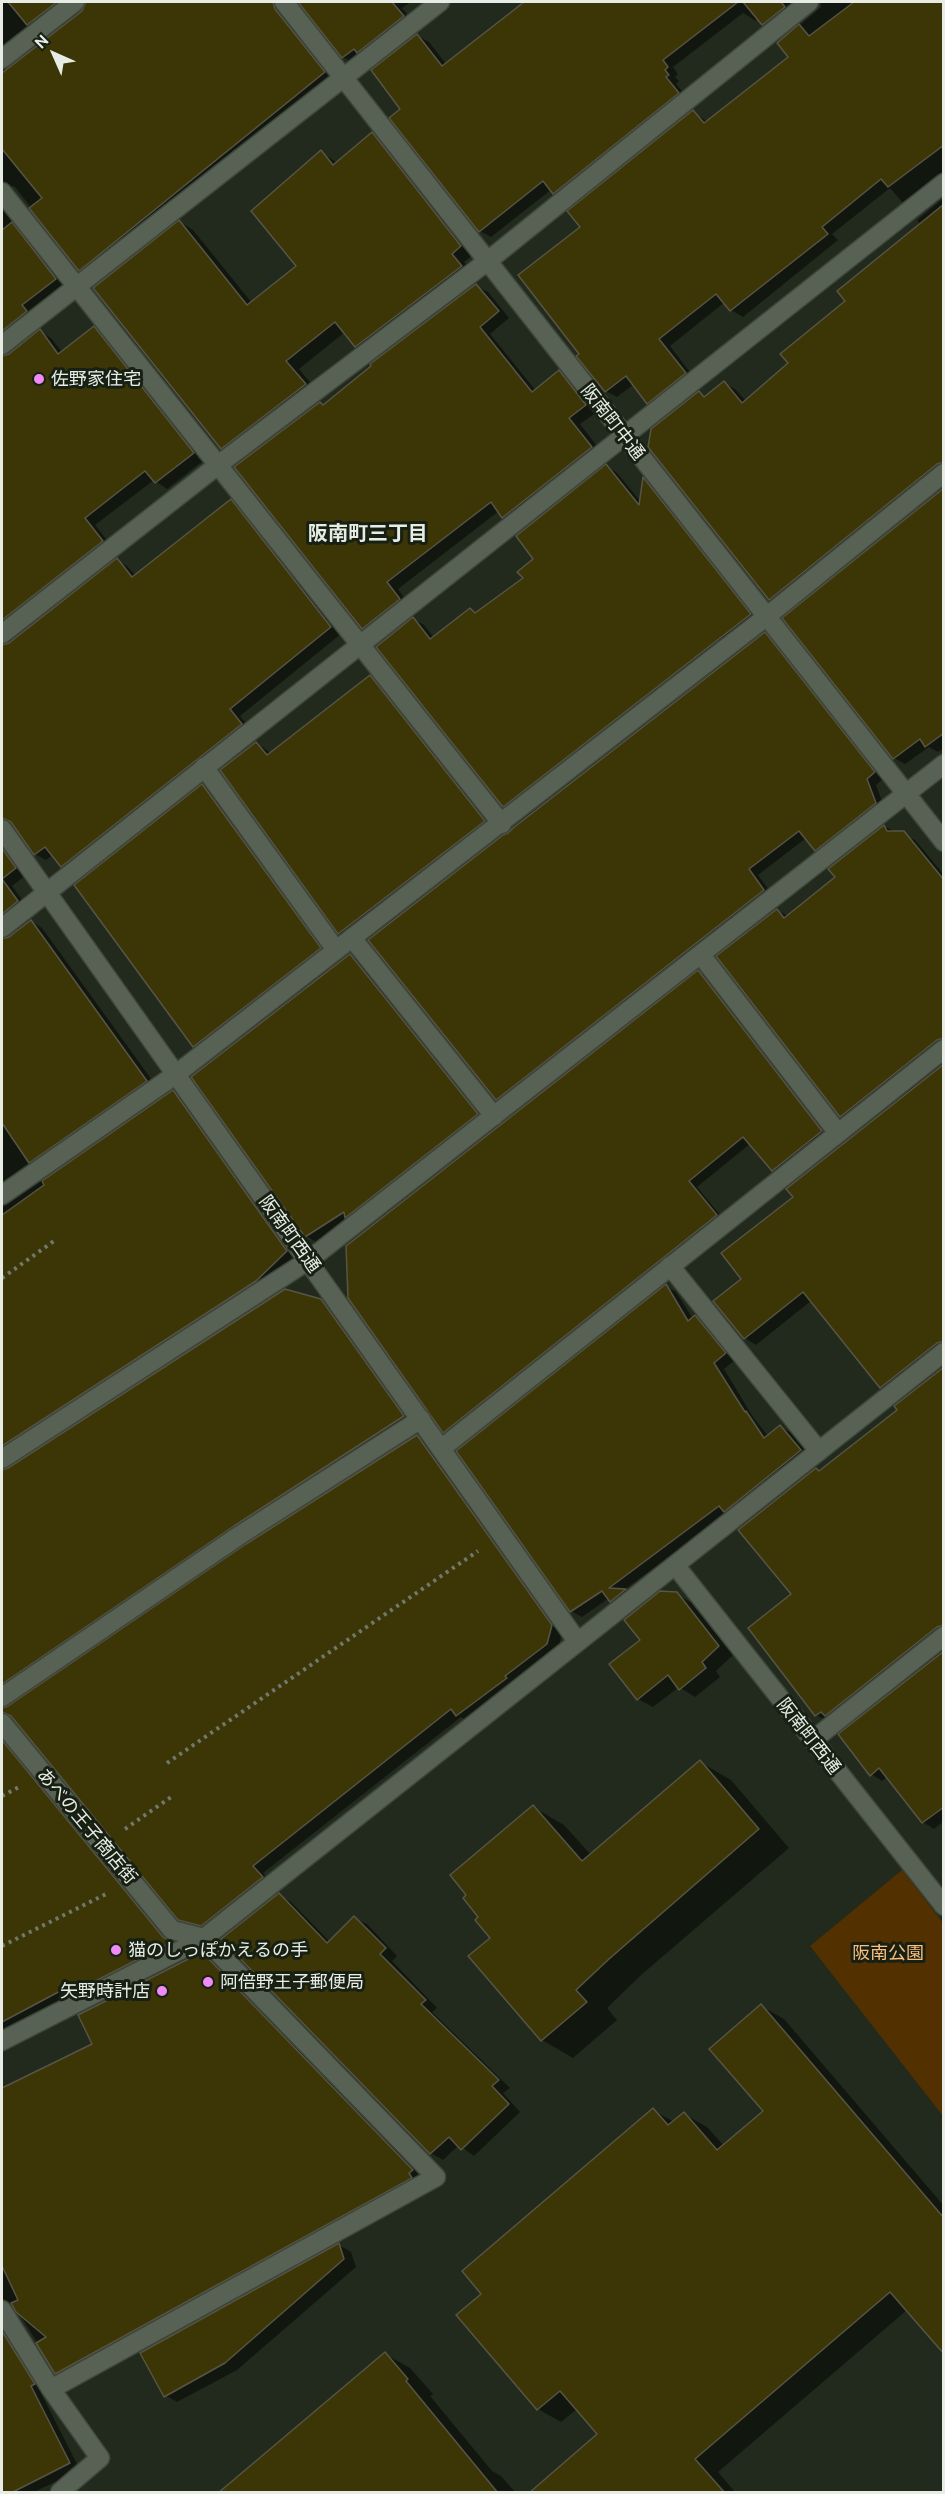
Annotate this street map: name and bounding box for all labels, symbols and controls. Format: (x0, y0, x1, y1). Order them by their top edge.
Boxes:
north arrow (24, 24, 84, 84)
text: N (31, 31, 52, 52)
place label: 佐野家住宅 (51, 368, 141, 390)
marker: 佐野家住宅 (32, 372, 46, 386)
street label: 阪南町中通 (577, 380, 649, 464)
district label: 阪南町三丁目 (308, 521, 428, 545)
street label: 阪南町西通 (255, 1191, 325, 1277)
street label: 阪南町西通 (773, 1694, 845, 1778)
street label: あべの王子商店街 (32, 1764, 142, 1888)
place label: 猫のしっぽかえるの手 (128, 1939, 308, 1961)
park label: 阪南公園 (852, 1942, 924, 1964)
marker: 猫のしっぽかえるの手 (109, 1943, 123, 1957)
place label: 阿倍野王子郵便局 (220, 1971, 364, 1993)
marker: 阿倍野王子郵便局 (201, 1975, 215, 1989)
place label: 矢野時計店 (60, 1980, 150, 2002)
marker: 矢野時計店 (155, 1984, 169, 1998)

